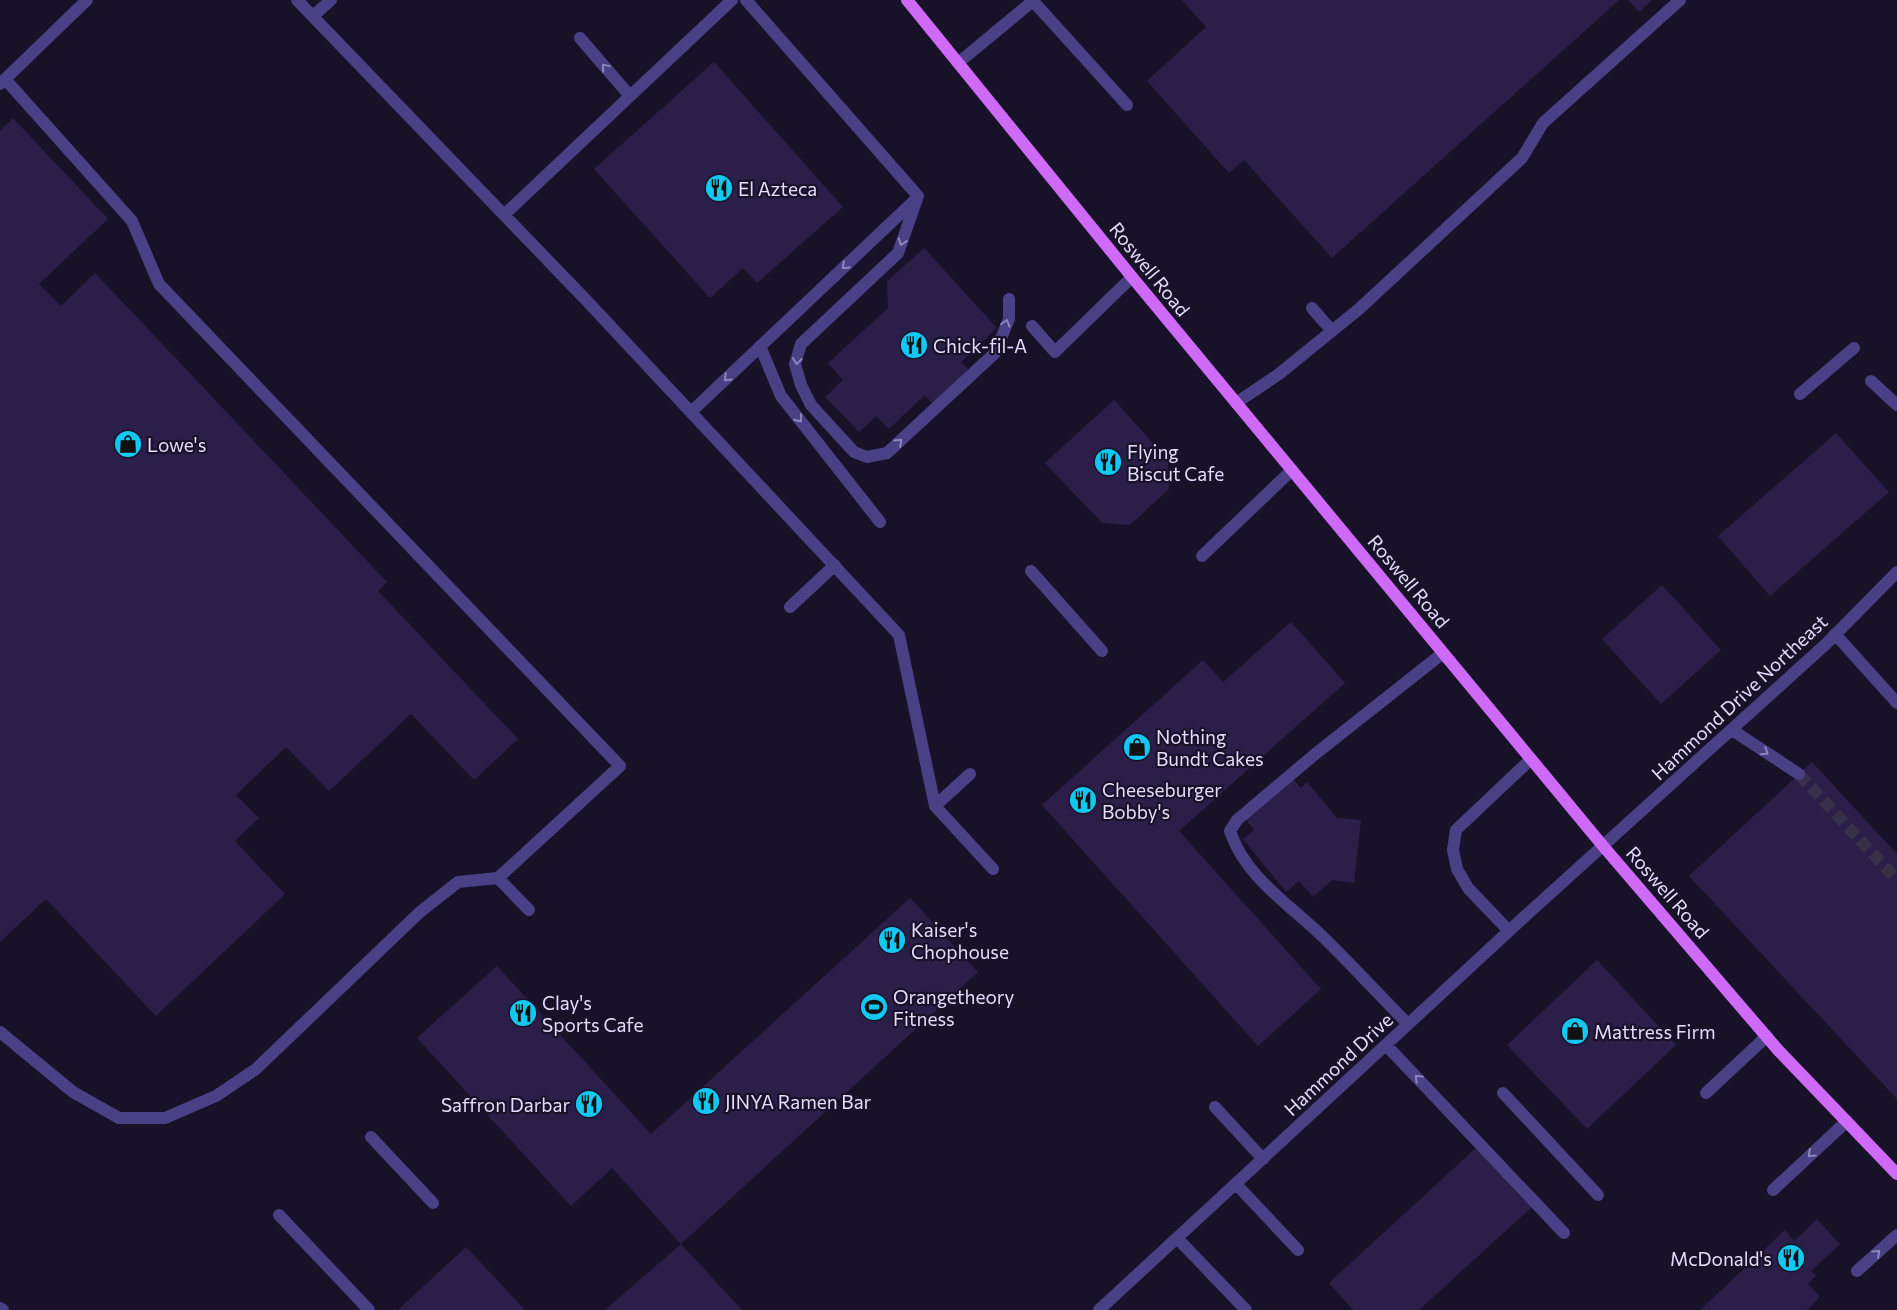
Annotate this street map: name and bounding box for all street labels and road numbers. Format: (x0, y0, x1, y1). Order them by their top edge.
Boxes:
street label: Roswell Road (1105, 217, 1195, 321)
street label: Roswell Road (1363, 530, 1455, 632)
street label: Hammond Drive Northeast (1646, 609, 1832, 785)
street label: Roswell Road (1622, 841, 1714, 943)
street label: Hammond Drive (1279, 1008, 1397, 1120)

